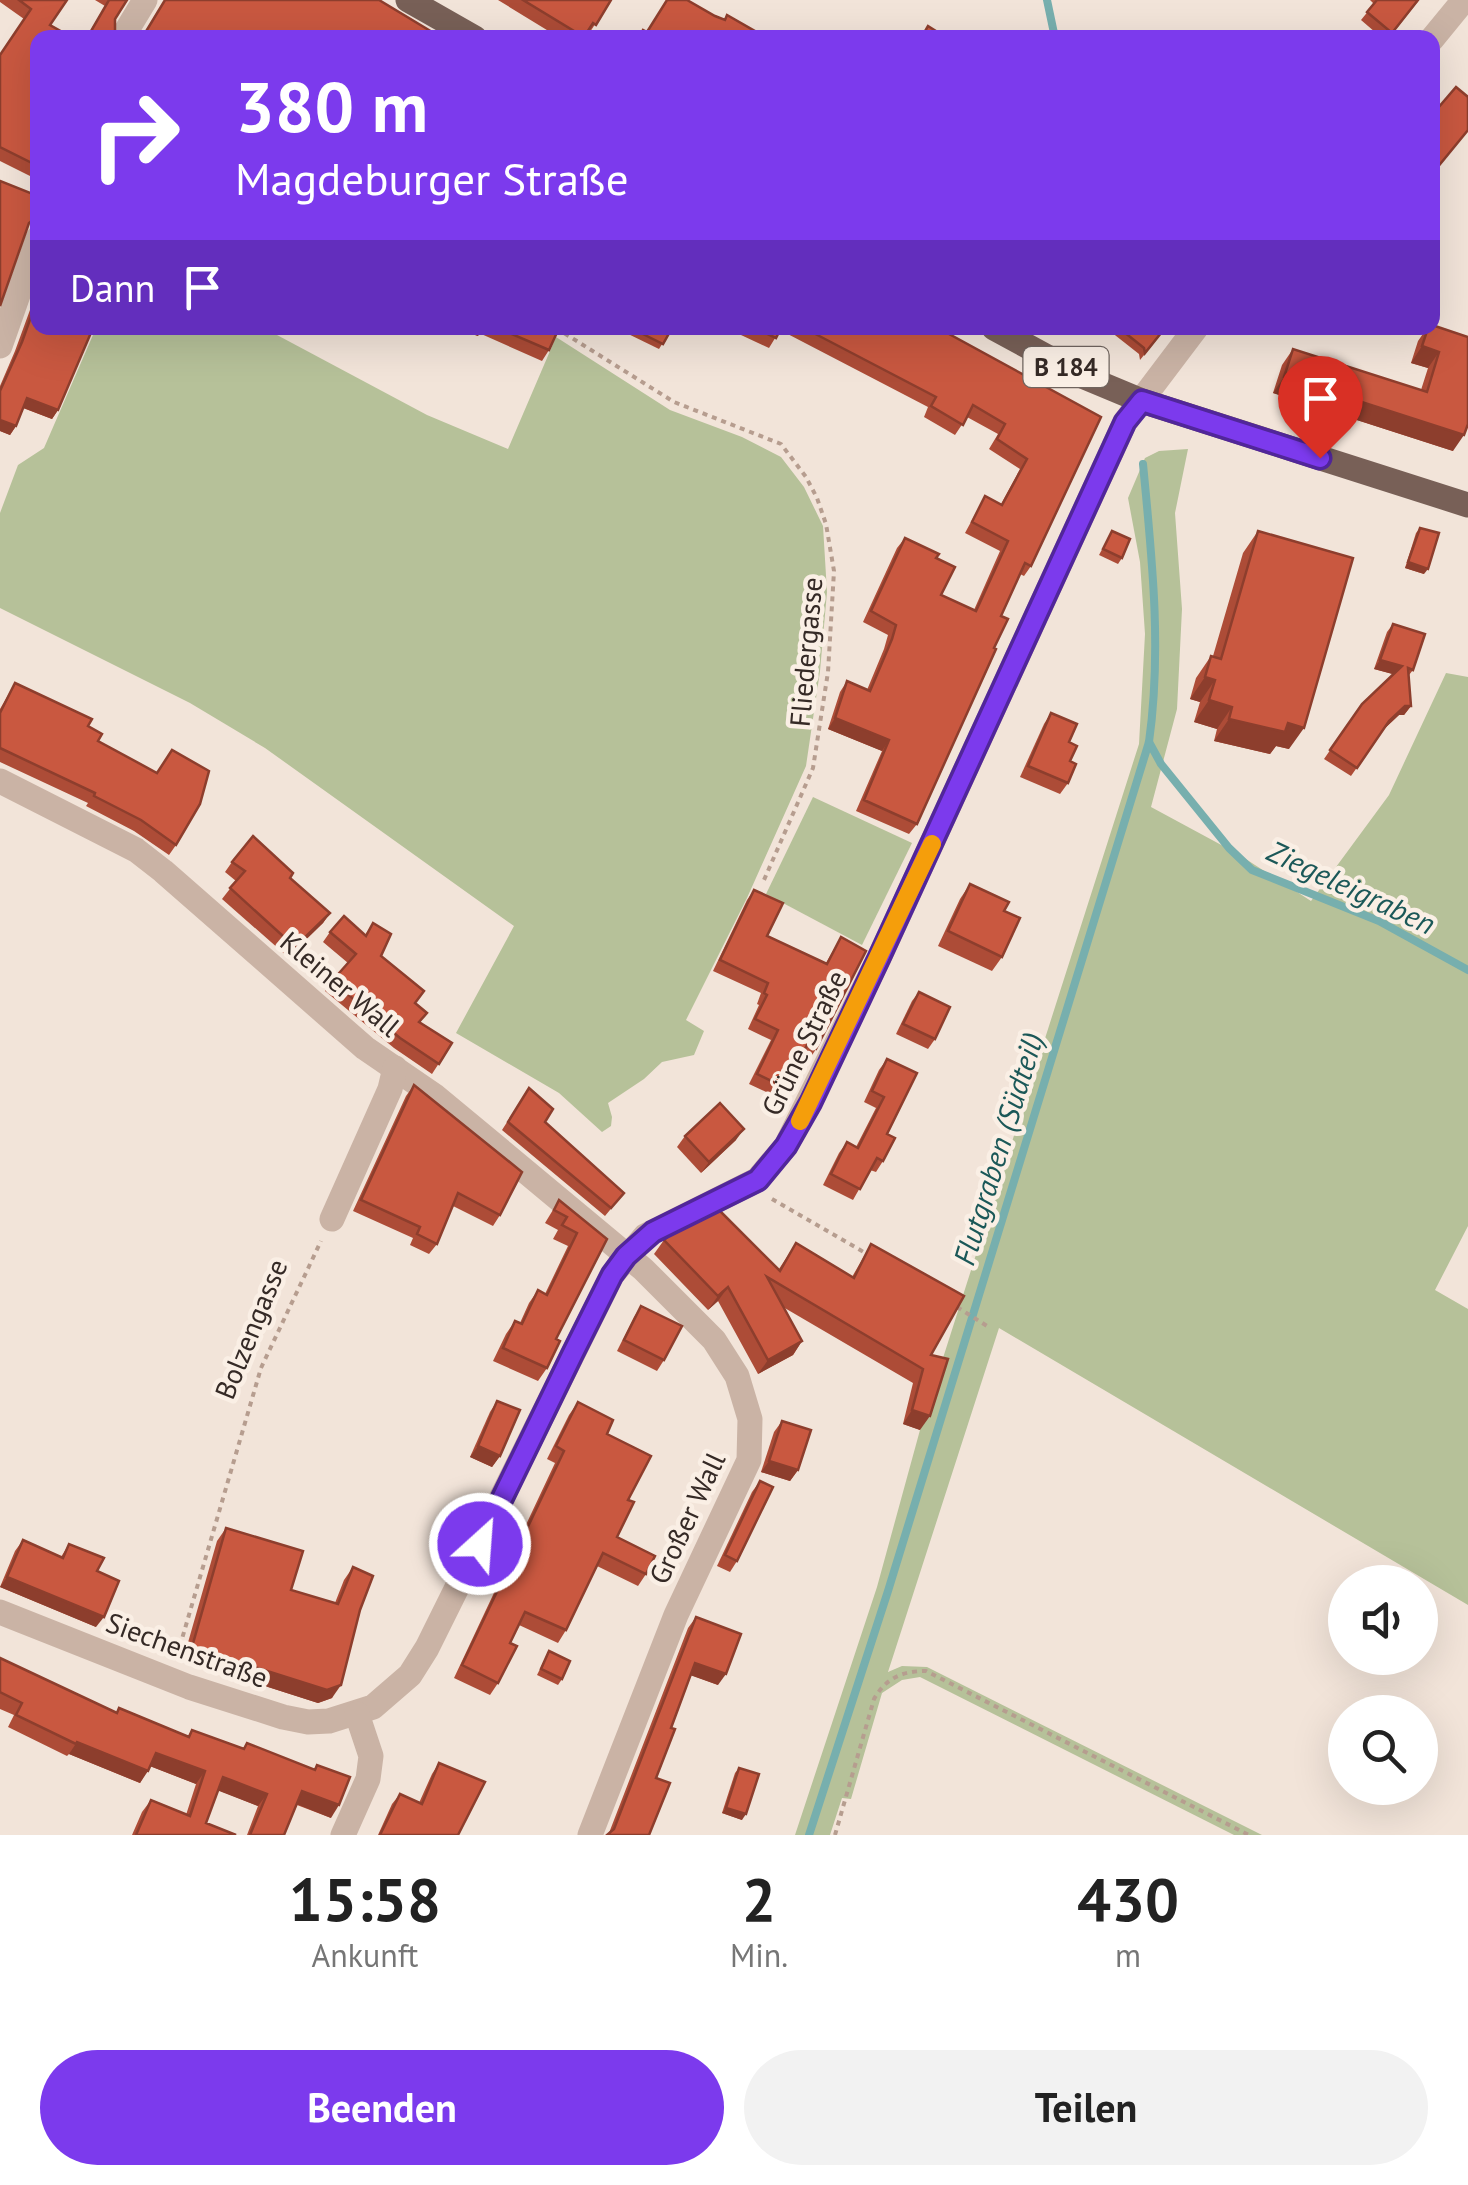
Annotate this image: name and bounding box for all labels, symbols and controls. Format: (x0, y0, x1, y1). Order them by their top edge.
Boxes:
text: 380 m (235, 61, 428, 151)
icon: right (70, 70, 200, 200)
text: Magdeburger Straße (235, 149, 629, 207)
icon: arrive (175, 260, 230, 315)
text: Dann (70, 263, 155, 312)
road number: B 184 (1024, 347, 1108, 387)
pin (1278, 356, 1363, 459)
icon: arrive (1293, 371, 1348, 426)
street label: Fliedergasse (781, 576, 830, 728)
water label: Ziegeleigraben (1261, 830, 1442, 943)
street label: Kleiner Wall (273, 923, 408, 1044)
street label: Grüne Straße (752, 964, 855, 1122)
water label: Flutgraben (Südteil) (944, 1028, 1051, 1270)
street label: Bolzengasse (206, 1253, 295, 1404)
street label: Großer Wall (640, 1446, 733, 1590)
position arrow (428, 1492, 532, 1596)
map controls (1328, 1565, 1438, 1805)
button: sound (1328, 1565, 1438, 1675)
street label: Siechenstraße (101, 1603, 273, 1696)
button: search (1328, 1695, 1438, 1805)
text: 15:58 (289, 1860, 441, 1938)
text: 2 (742, 1860, 776, 1938)
text: 430 (1077, 1860, 1179, 1938)
text: Ankunft (312, 1934, 418, 1976)
text: Min. (730, 1934, 788, 1976)
text: m (1115, 1934, 1141, 1976)
button: Beenden (40, 2050, 724, 2165)
button: Teilen (744, 2050, 1428, 2165)

